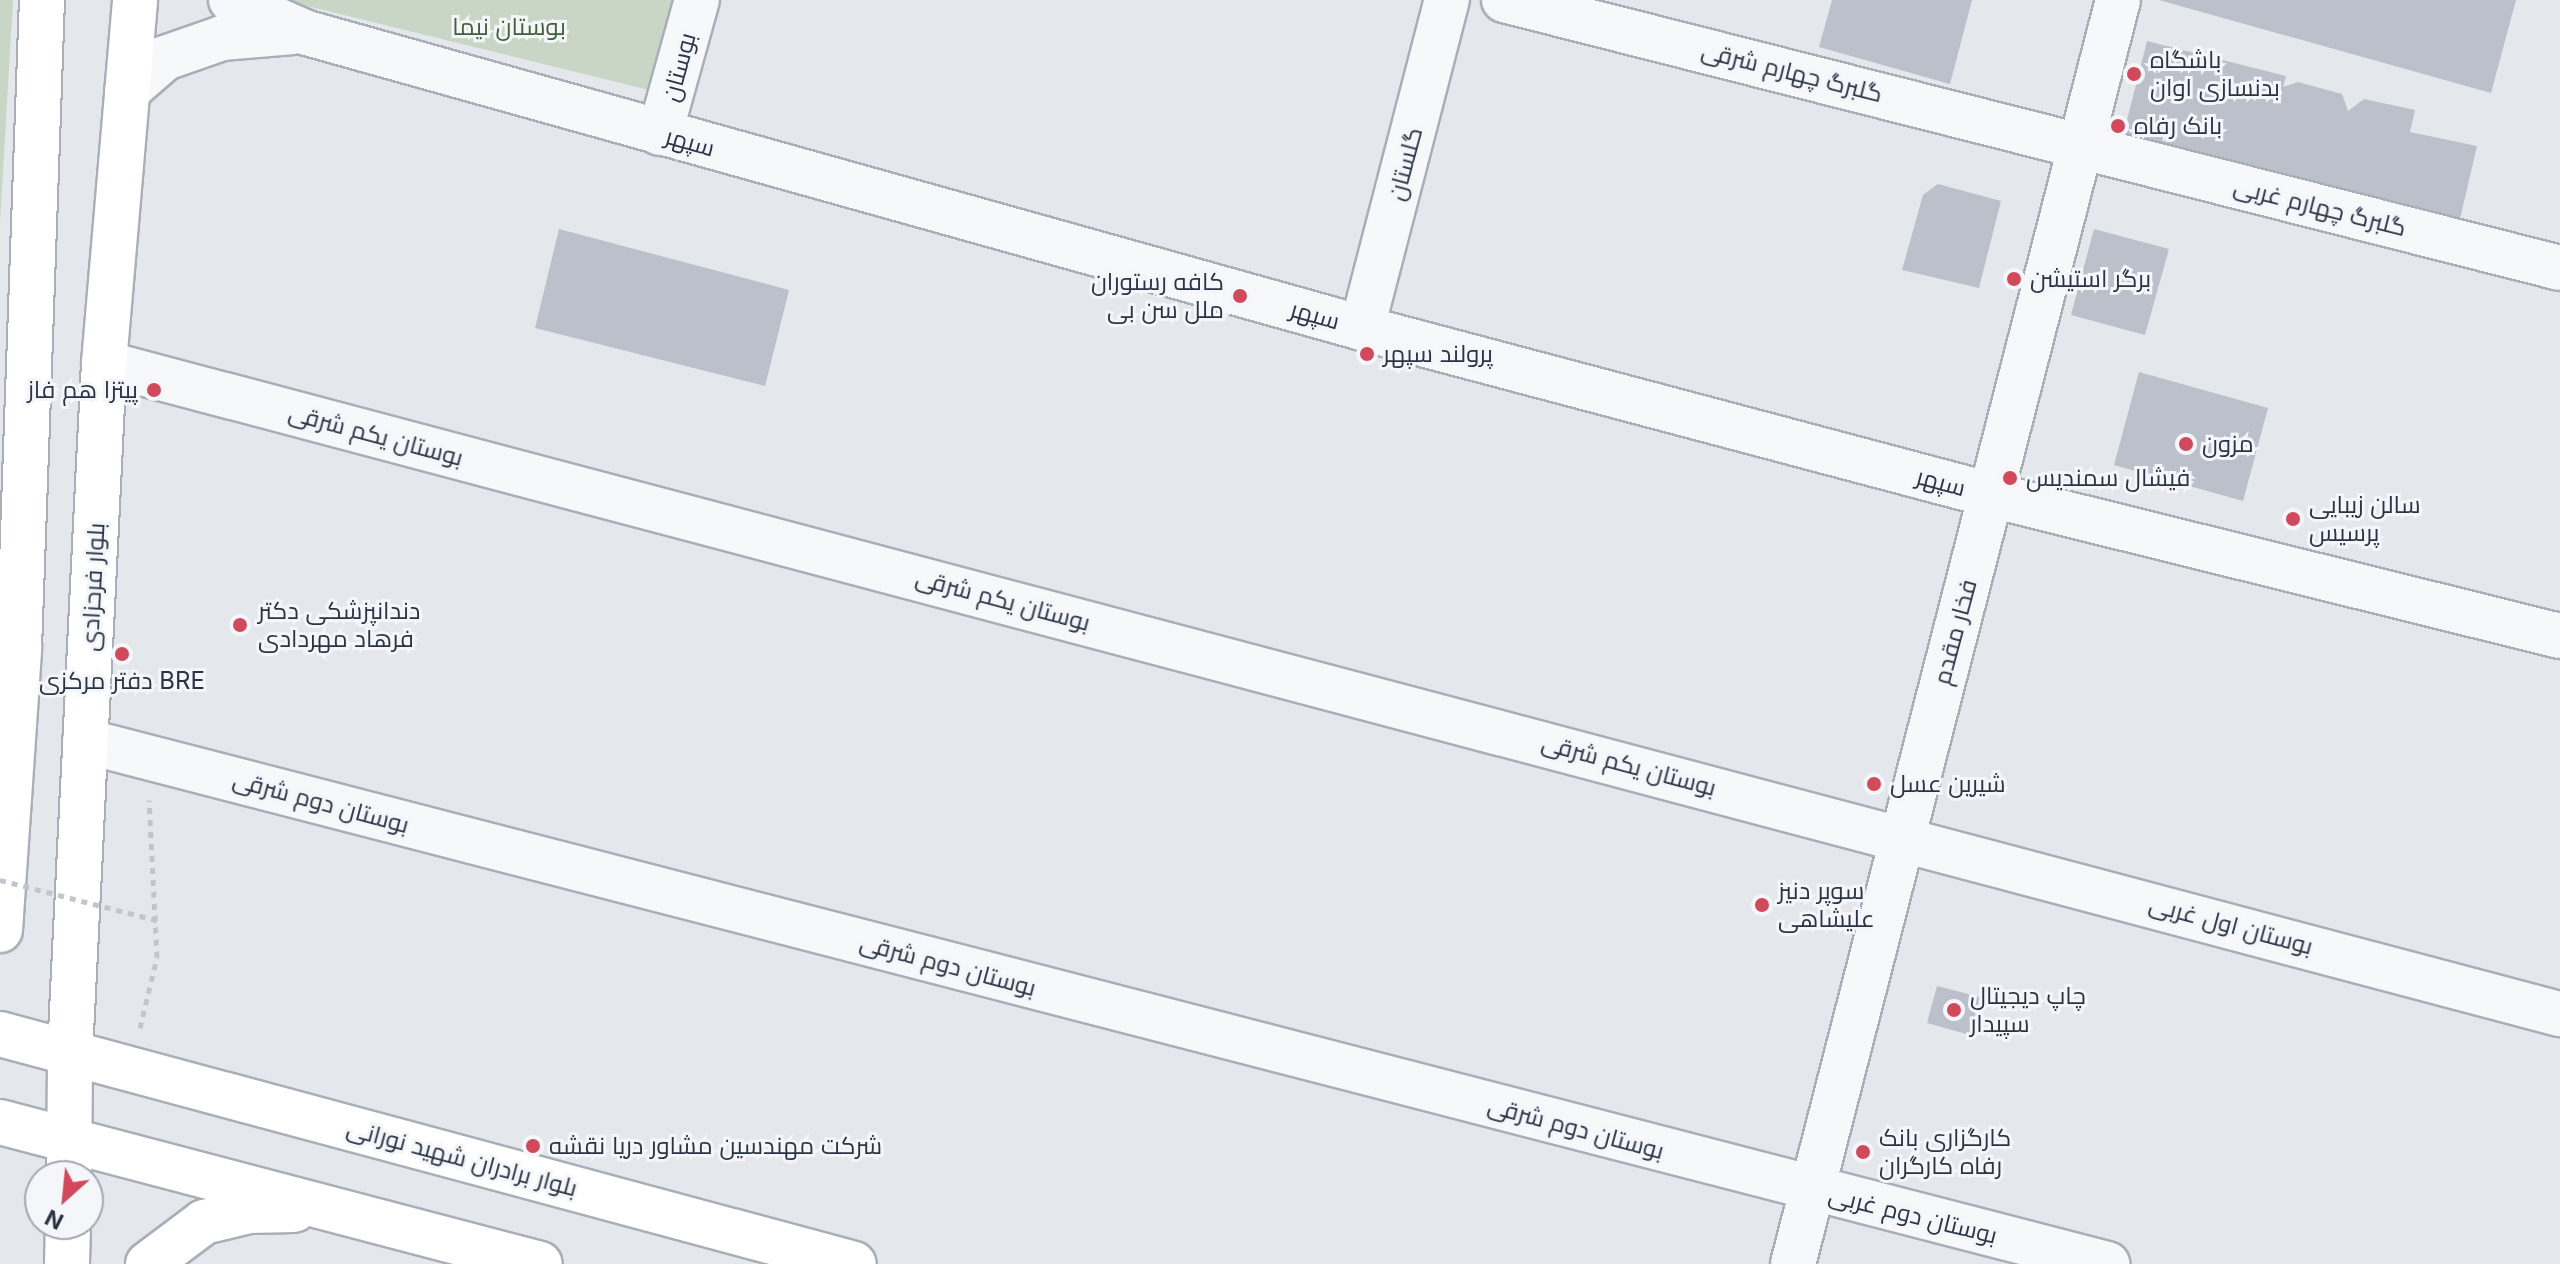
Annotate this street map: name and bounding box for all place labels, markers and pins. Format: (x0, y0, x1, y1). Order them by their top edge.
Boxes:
place label: باشگاه بدنسازی اوان (2150, 46, 2280, 102)
marker: باشگاه بدنسازی اوان (2125, 65, 2143, 83)
place label: بانک رفاه (2134, 112, 2222, 140)
marker: بانک رفاه (2109, 117, 2127, 135)
place label: برگر استیشن (2030, 265, 2151, 293)
place label: کافه رستوران ملل سن بی (1091, 268, 1224, 324)
marker: برگر استیشن (2005, 270, 2023, 288)
marker: کافه رستوران ملل سن بی (1231, 287, 1249, 305)
place label: پرولند سپهر (1383, 340, 1493, 368)
marker: پرولند سپهر (1358, 345, 1376, 363)
place label: پیتزا هم فاز (27, 376, 138, 404)
marker: پیتزا هم فاز (145, 381, 163, 399)
place label: مزون (2202, 430, 2254, 458)
marker: مزون (2177, 435, 2195, 453)
place label: فیشال سمندیس (2026, 464, 2190, 492)
marker: فیشال سمندیس (2001, 469, 2019, 487)
place label: سالن زیبایی پرسیس (2309, 491, 2421, 547)
marker: سالن زیبایی پرسیس (2284, 510, 2302, 528)
place label: دندانپزشکی دکتر فرهاد مهردادی (258, 597, 420, 653)
marker: دندانپزشکی دکتر فرهاد مهردادی (229, 614, 251, 636)
marker: دفتر مرکزی BRE (113, 645, 131, 663)
place label: دفتر مرکزی BRE (39, 667, 205, 695)
place label: شیرین عسل (1890, 770, 2006, 798)
marker: شیرین عسل (1865, 775, 1883, 793)
place label: سوپر دنيز عليشاهى (1778, 877, 1875, 933)
marker: سوپر دنيز عليشاهى (1753, 896, 1771, 914)
place label: چاپ دیجیتال سپیدار (1970, 982, 2086, 1038)
marker: چاپ دیجیتال سپیدار (1945, 1001, 1963, 1019)
place label: کارگزاری بانک رفاه کارگران (1879, 1124, 2011, 1180)
place label: شرکت مهندسین مشاور دریا نقشه (549, 1132, 882, 1160)
marker: شرکت مهندسین مشاور دریا نقشه (524, 1137, 542, 1155)
marker: کارگزاری بانک رفاه کارگران (1854, 1143, 1872, 1161)

